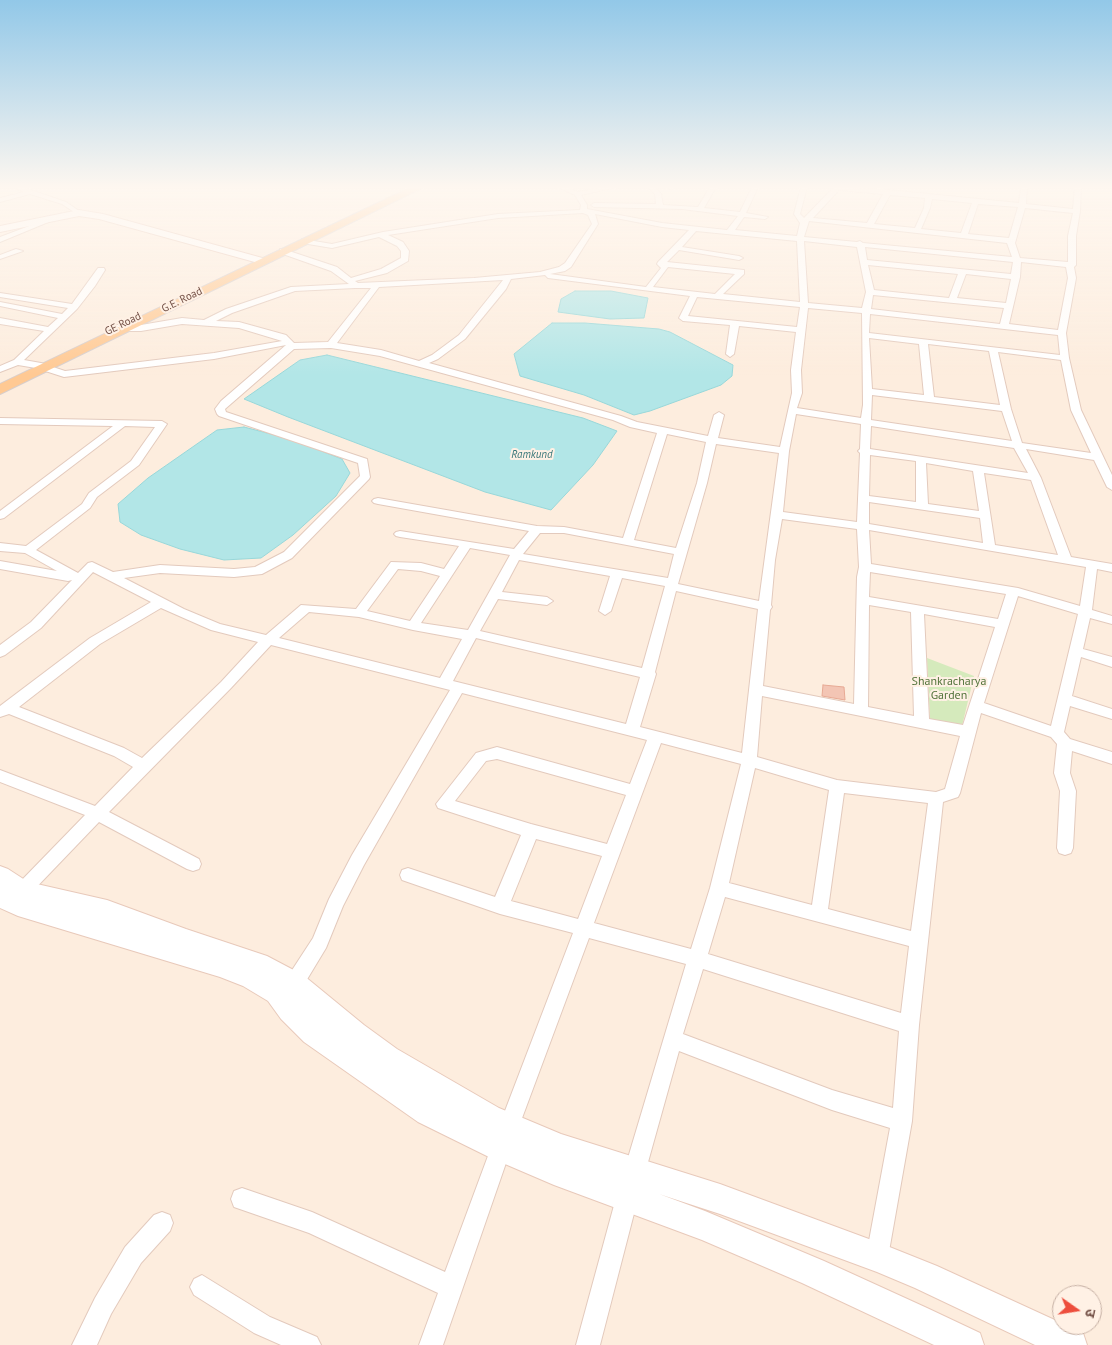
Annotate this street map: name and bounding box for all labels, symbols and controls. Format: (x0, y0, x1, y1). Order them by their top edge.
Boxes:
street label: G.E. Road (160, 285, 204, 315)
street label: GE Road (103, 310, 143, 338)
water label: Ramkund (511, 448, 553, 462)
park label: Shankracharya Garden (912, 675, 986, 703)
north arrow (1052, 1285, 1102, 1335)
text: उ (1081, 1307, 1100, 1319)

